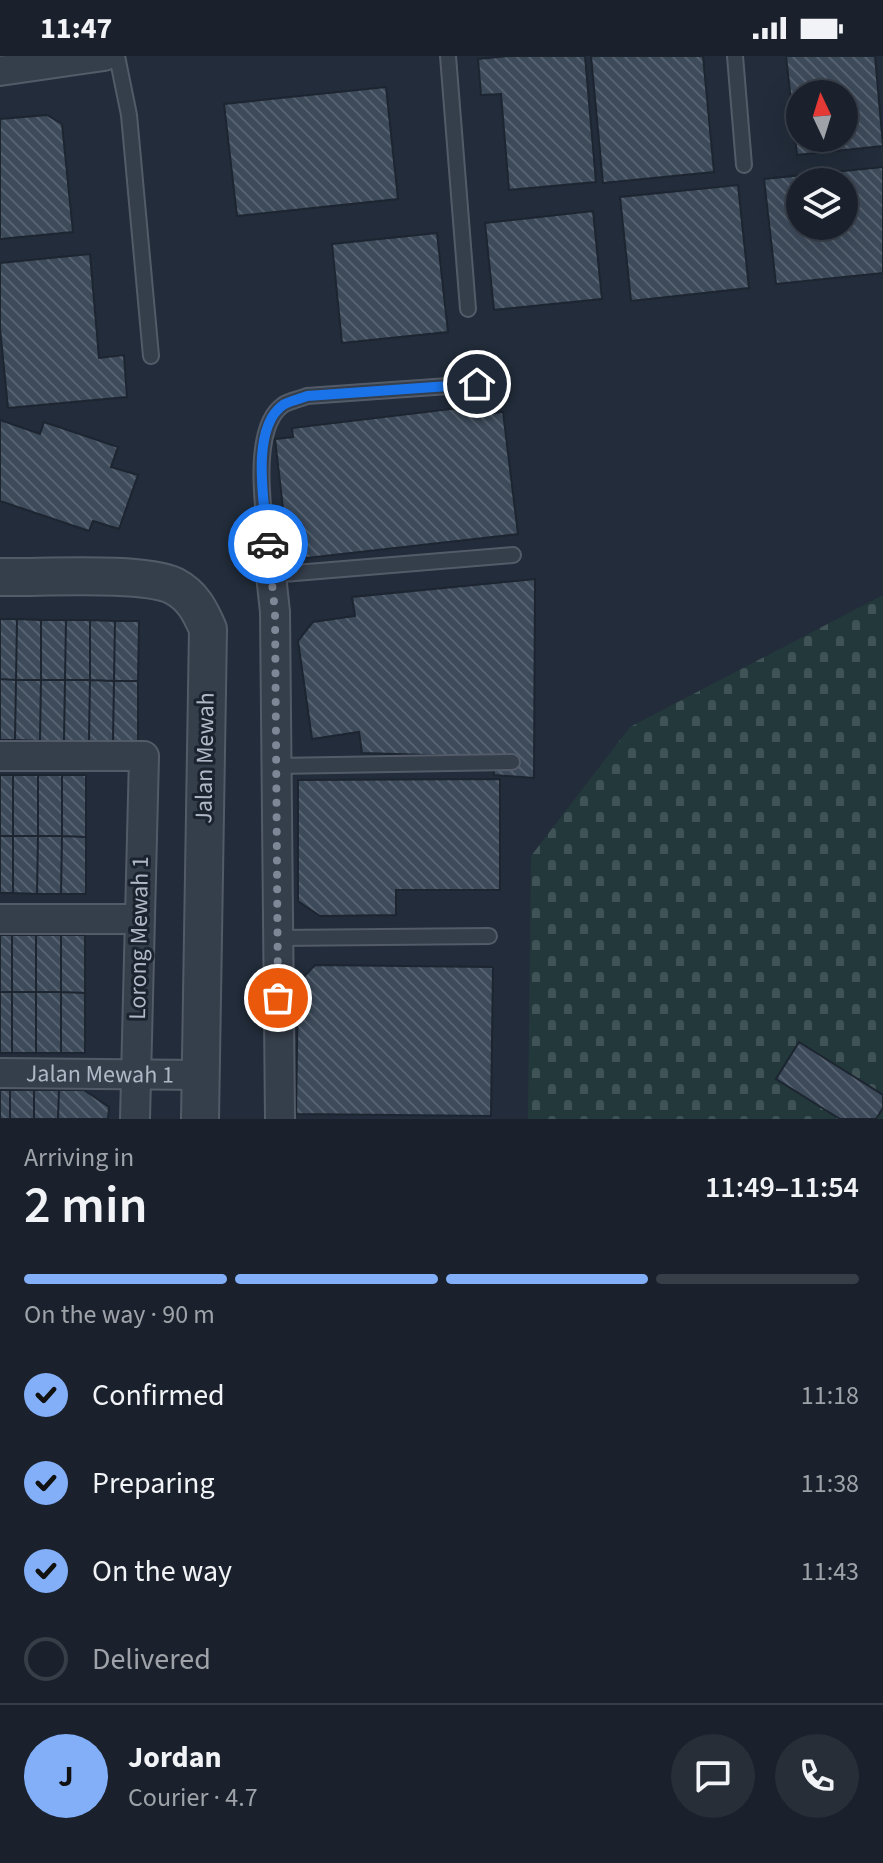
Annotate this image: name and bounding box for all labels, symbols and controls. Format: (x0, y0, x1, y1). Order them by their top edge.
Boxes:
text: 11:47 (40, 7, 112, 50)
north arrow (786, 80, 858, 152)
map controls (786, 80, 858, 240)
button: layers (786, 168, 858, 240)
pin (443, 350, 511, 418)
icon: home (455, 362, 499, 406)
courier (228, 504, 308, 584)
icon: car (246, 522, 290, 566)
street label: Jalan Mewah (186, 692, 224, 824)
street label: Lorong Mewah 1 (120, 856, 158, 1020)
pin (244, 964, 312, 1032)
icon: bag (256, 976, 300, 1020)
street label: Jalan Mewah 1 (26, 1056, 174, 1092)
text: Arriving in (24, 1139, 134, 1176)
text: 11:49–11:54 (705, 1166, 859, 1209)
text: 2 min (24, 1169, 148, 1243)
text: On the way · 90 m (24, 1296, 215, 1333)
icon: check (24, 1373, 68, 1417)
text: Confirmed (92, 1374, 225, 1417)
text: 11:18 (801, 1377, 859, 1414)
icon: check (24, 1461, 68, 1505)
text: Preparing (92, 1462, 215, 1505)
text: 11:38 (801, 1465, 859, 1502)
icon: check (24, 1549, 68, 1593)
text: On the way (92, 1550, 232, 1593)
text: 11:43 (801, 1553, 859, 1590)
text: Delivered (92, 1638, 211, 1681)
button: chat (671, 1734, 755, 1818)
button: phone (775, 1734, 859, 1818)
text: Jordan (128, 1736, 222, 1779)
text: J (58, 1755, 74, 1798)
text: Courier · 4.7 (128, 1779, 258, 1816)

